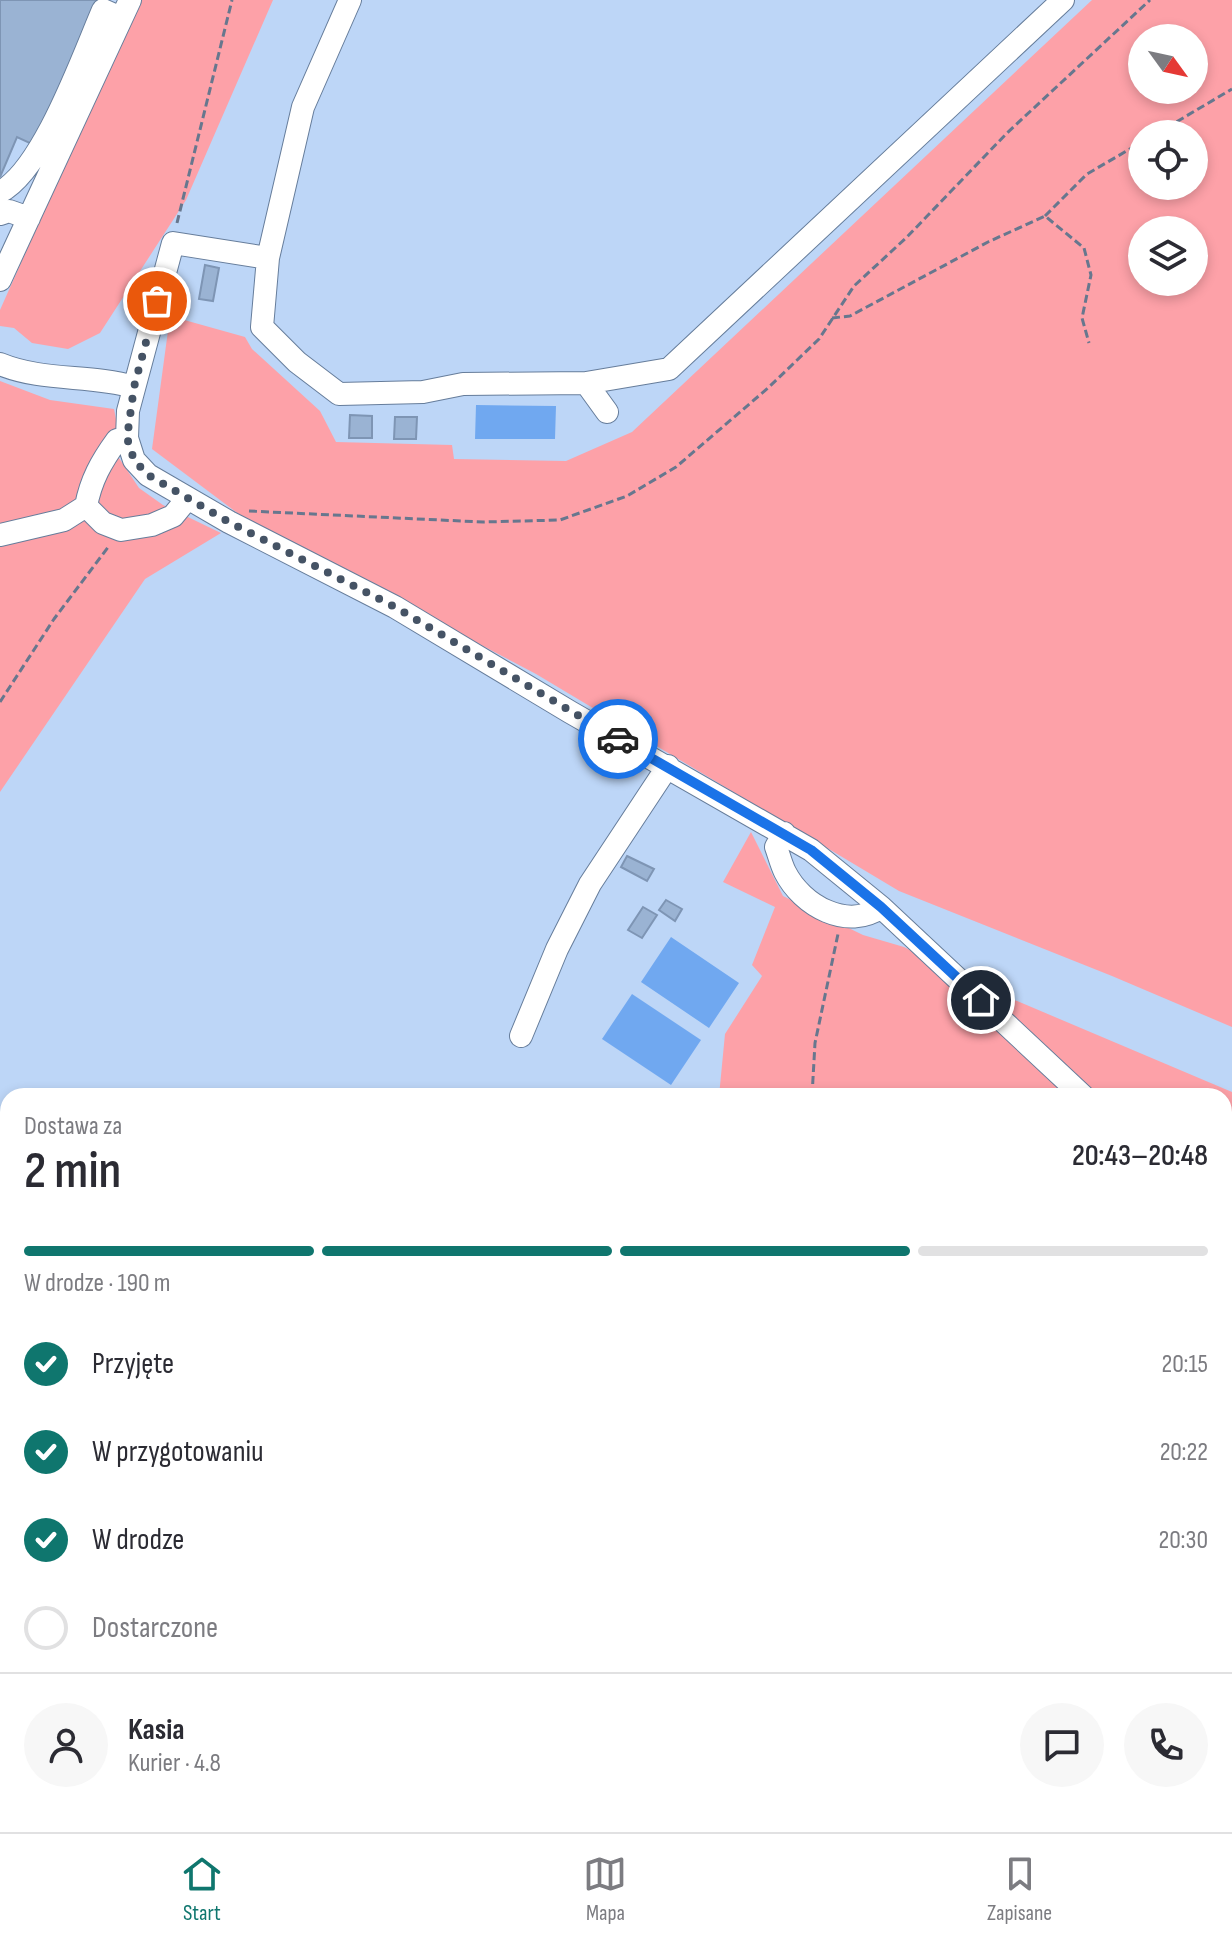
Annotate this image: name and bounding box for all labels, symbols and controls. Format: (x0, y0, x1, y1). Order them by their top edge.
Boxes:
north arrow (1128, 24, 1208, 104)
map controls (1128, 24, 1208, 296)
button: locate (1128, 120, 1208, 200)
button: layers (1128, 216, 1208, 296)
pin (123, 267, 191, 335)
icon: bag (135, 279, 179, 323)
courier (578, 699, 658, 779)
icon: car (596, 717, 640, 761)
pin (947, 966, 1015, 1034)
icon: home (959, 978, 1003, 1022)
text: Dostawa za (24, 1111, 122, 1142)
text: 20:43–20:48 (1072, 1138, 1208, 1174)
text: 2 min (24, 1140, 121, 1203)
text: W drodze · 190 m (24, 1268, 170, 1299)
icon: check (24, 1342, 68, 1386)
text: Przyjęte (92, 1346, 174, 1382)
text: 20:15 (1162, 1349, 1208, 1380)
icon: check (24, 1430, 68, 1474)
text: W przygotowaniu (92, 1434, 264, 1470)
text: 20:22 (1160, 1437, 1208, 1468)
icon: check (24, 1518, 68, 1562)
text: W drodze (92, 1522, 184, 1558)
text: 20:30 (1159, 1525, 1208, 1556)
text: Dostarczone (92, 1610, 218, 1646)
button: person (24, 1703, 108, 1787)
button: chat (1020, 1703, 1104, 1787)
button: phone (1124, 1703, 1208, 1787)
text: Kasia (128, 1712, 185, 1748)
text: Kurier · 4.8 (128, 1748, 221, 1779)
tab: Start (180, 1852, 224, 1927)
tab: Mapa (583, 1852, 627, 1927)
tab: Zapisane (987, 1852, 1052, 1927)

